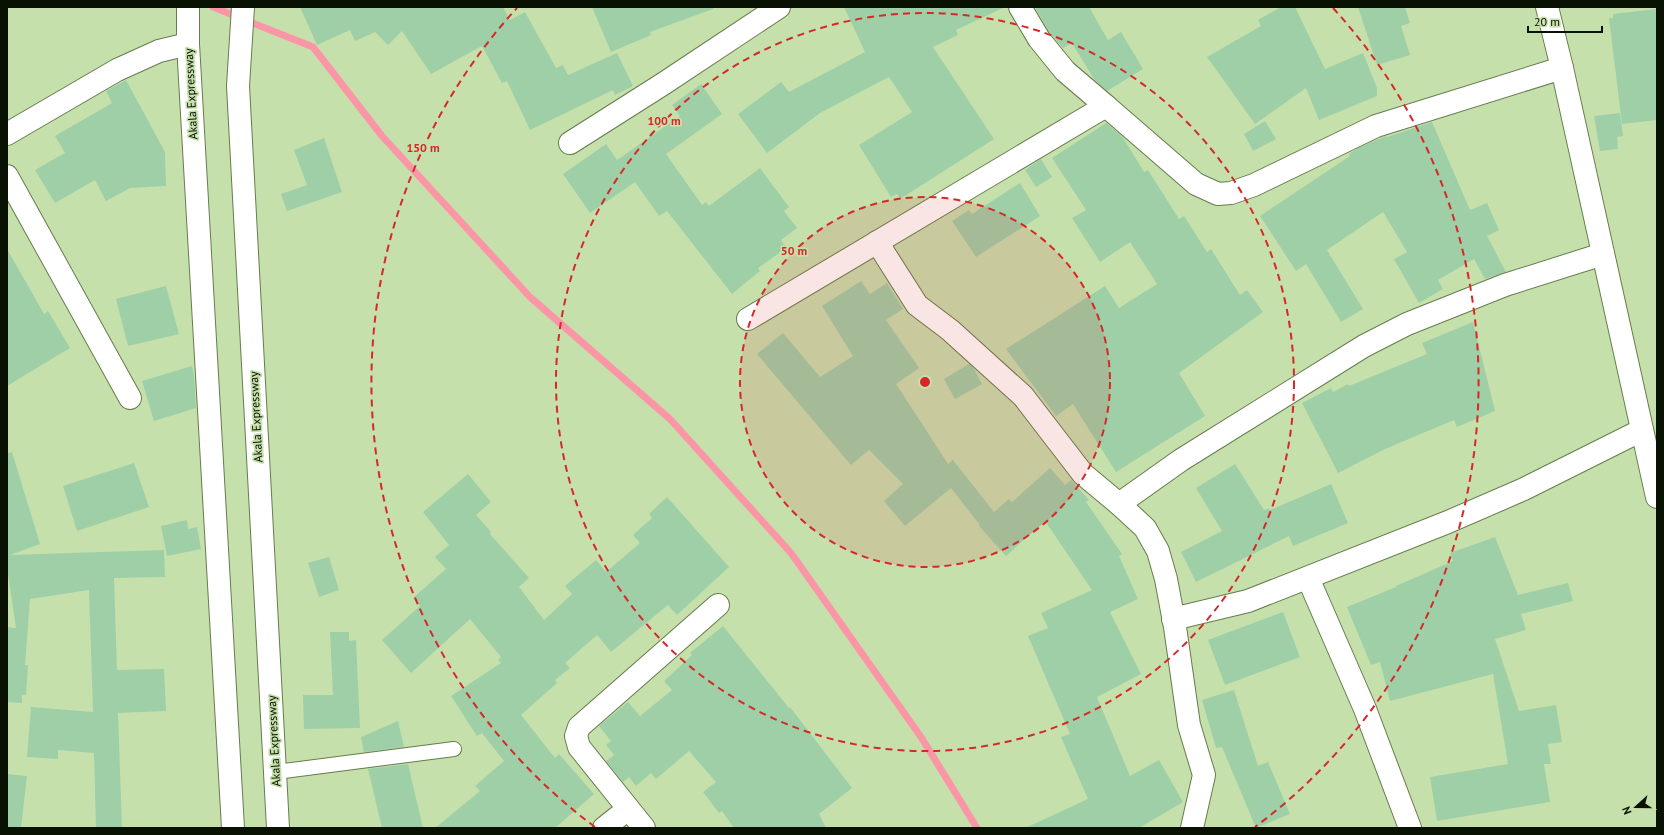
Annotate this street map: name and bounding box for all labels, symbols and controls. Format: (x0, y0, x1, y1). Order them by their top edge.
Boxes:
scale bar (1528, 8, 1602, 34)
text: 20 m (1534, 14, 1560, 29)
street label: Akala Expressway (181, 48, 200, 140)
text: 100 m (647, 113, 681, 128)
text: 150 m (406, 140, 440, 155)
text: 50 m (781, 243, 807, 258)
street label: Akala Expressway (246, 371, 265, 463)
centre of rings (918, 375, 932, 389)
street label: Akala Expressway (264, 695, 283, 787)
north arrow (1616, 787, 1656, 827)
text: N (1619, 805, 1634, 816)

